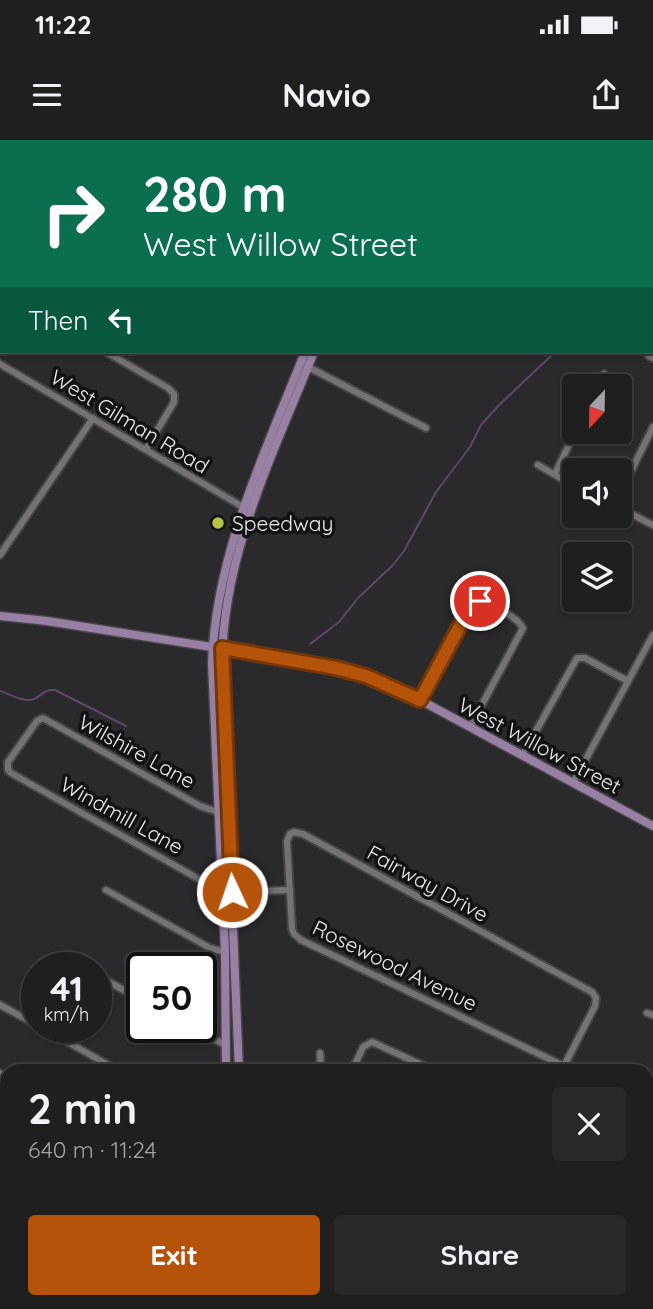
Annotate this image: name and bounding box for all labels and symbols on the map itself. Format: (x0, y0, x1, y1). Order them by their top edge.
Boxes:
street label: West Gilman Road (46, 363, 214, 479)
north arrow (562, 374, 632, 444)
place label: Speedway (232, 510, 334, 536)
marker: Speedway (210, 515, 226, 531)
pin (450, 571, 510, 631)
street label: West Willow Street (454, 691, 626, 799)
street label: Wilshire Lane (74, 708, 200, 794)
street label: Windmill Lane (56, 771, 188, 859)
street label: Fairway Drive (363, 839, 493, 927)
position arrow (195, 855, 269, 929)
street label: Rosewood Avenue (308, 914, 482, 1016)
speed limit sign: 50 (126, 952, 217, 1043)

